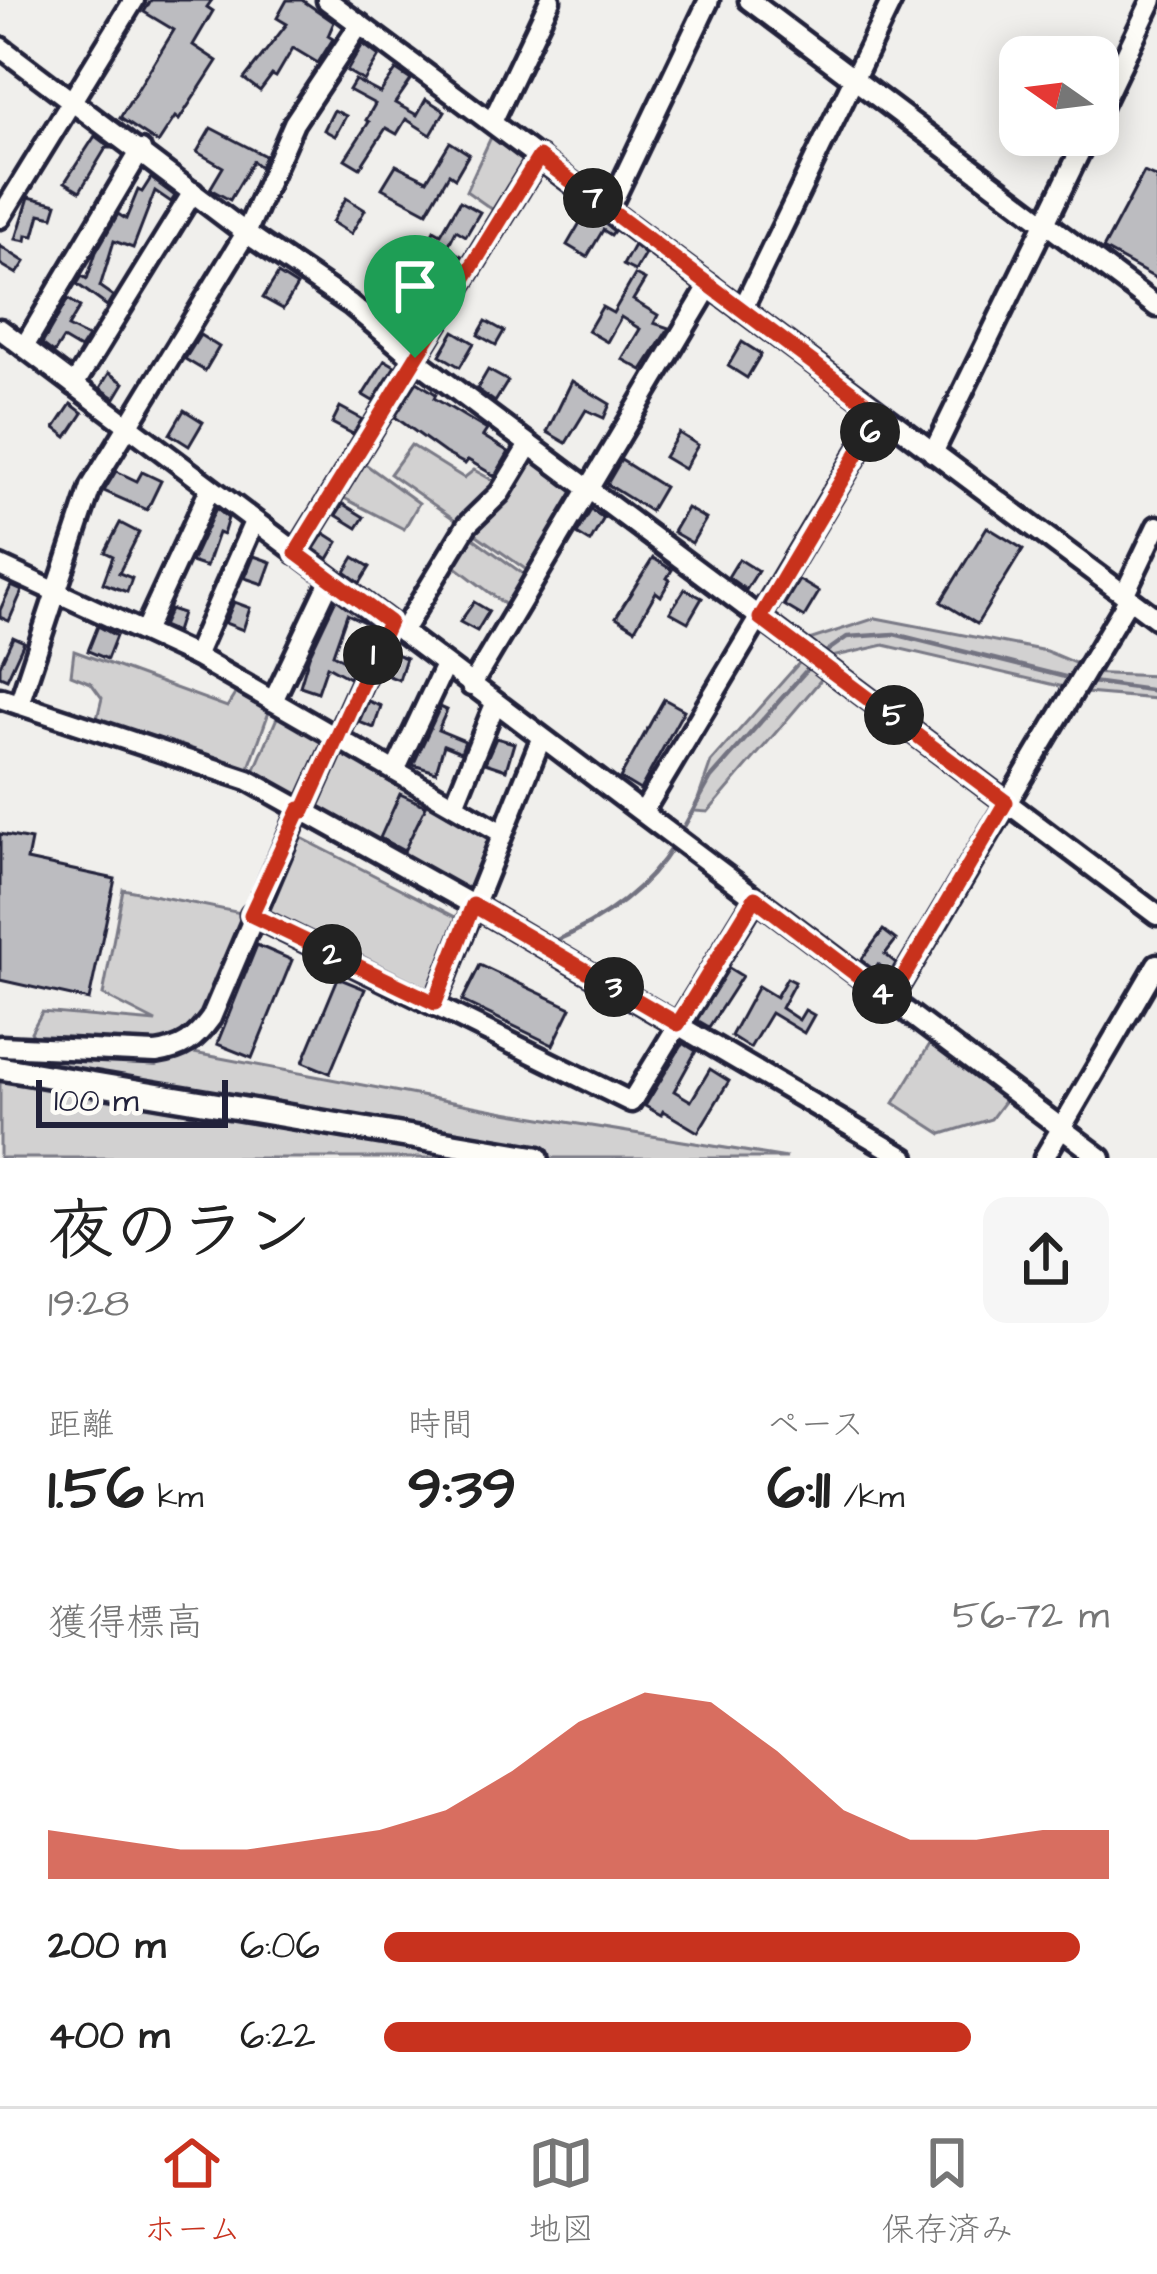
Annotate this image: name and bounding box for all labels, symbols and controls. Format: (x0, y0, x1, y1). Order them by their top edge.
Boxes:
north arrow (999, 36, 1119, 156)
map controls (999, 36, 1119, 156)
pin: 7 (563, 168, 623, 228)
text: 7 (583, 175, 603, 221)
pin (364, 235, 466, 358)
icon: arrive (382, 253, 448, 319)
pin: 6 (840, 402, 900, 462)
text: 6 (860, 409, 880, 455)
pin: 1 (343, 625, 403, 685)
text: 1 (371, 632, 375, 678)
pin: 5 (864, 685, 924, 745)
text: 5 (882, 692, 906, 738)
pin: 2 (302, 924, 362, 984)
text: 2 (323, 931, 341, 977)
pin: 3 (584, 957, 644, 1017)
text: 3 (606, 964, 622, 1010)
pin: 4 (852, 964, 912, 1024)
text: 4 (871, 971, 893, 1017)
scale bar (36, 1074, 228, 1127)
text: 100 m (54, 1078, 139, 1124)
text: 夜のラン (48, 1187, 312, 1279)
button: share (983, 1197, 1109, 1323)
text: 19:28 (48, 1278, 129, 1332)
text: 距離 (48, 1402, 114, 1448)
text: 時間 (408, 1402, 474, 1448)
text: ペース (767, 1402, 864, 1448)
text: 1.56 (48, 1448, 144, 1531)
text: 9:39 (408, 1448, 517, 1531)
text: 6:11 (767, 1448, 830, 1531)
text: km (144, 1474, 203, 1520)
text: /km (830, 1474, 905, 1520)
text: 56–72 m (953, 1590, 1109, 1644)
text: 獲得標高 (48, 1597, 204, 1651)
text: 200 m (48, 1920, 166, 1974)
text: 6:06 (240, 1920, 320, 1974)
text: 400 m (48, 2010, 170, 2064)
text: 6:22 (240, 2010, 316, 2064)
tab: ホーム (144, 2130, 241, 2253)
tab: 地図 (528, 2130, 594, 2253)
tab: 保存済み (881, 2130, 1013, 2253)

